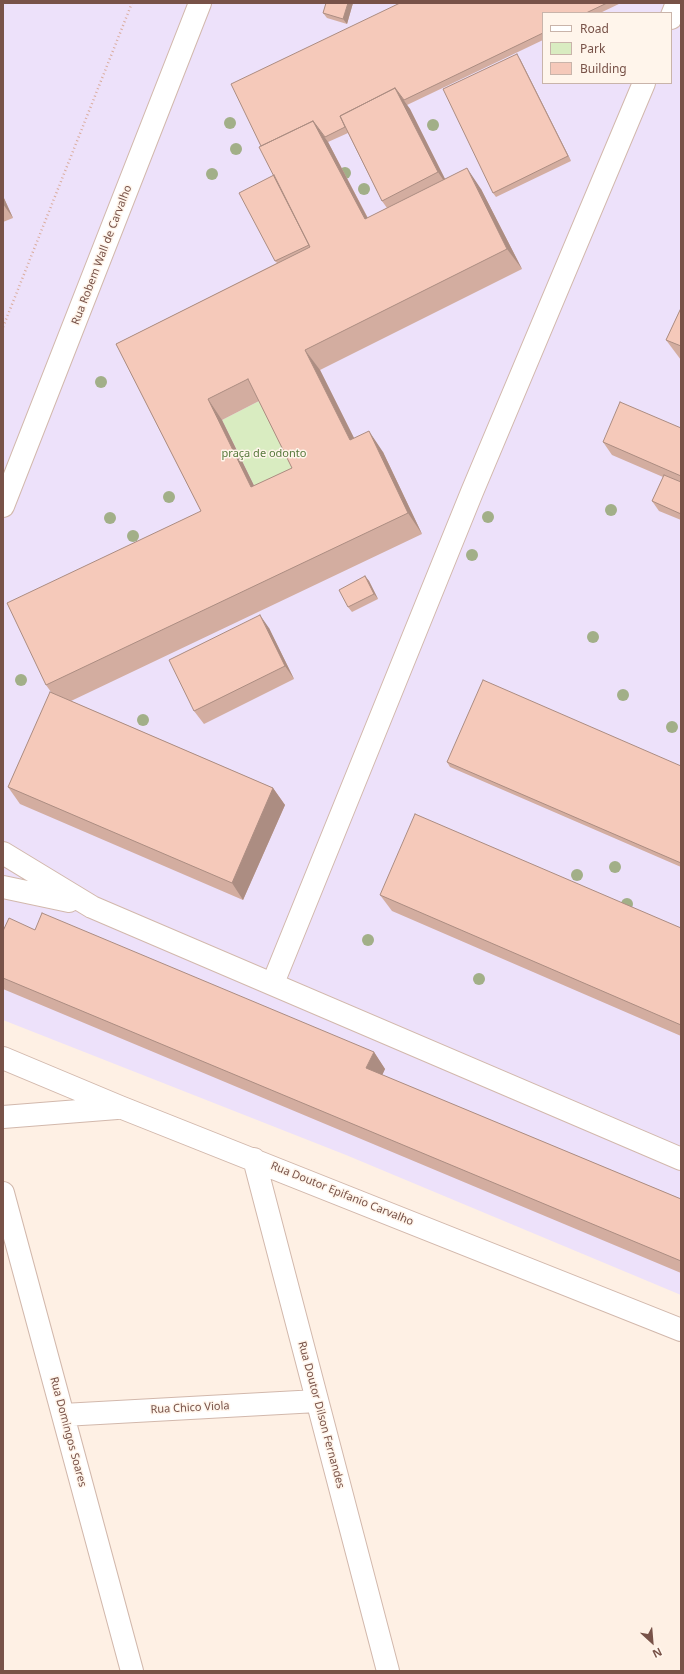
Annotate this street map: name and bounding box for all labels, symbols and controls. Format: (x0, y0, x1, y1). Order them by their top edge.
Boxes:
legend (542, 12, 672, 84)
text: Road (580, 20, 609, 37)
text: Park (580, 40, 605, 57)
text: Building (580, 60, 627, 77)
street label: Rua Robem Wall de Carvalho (69, 183, 135, 327)
park label: praça de odonto (222, 447, 306, 461)
street label: Rua Doutor Epifanio Carvalho (269, 1159, 415, 1229)
street label: Rua Doutor Dilson Fernandes (295, 1340, 347, 1490)
street label: Rua Domingos Soares (47, 1375, 89, 1489)
street label: Rua Chico Viola (150, 1399, 230, 1417)
north arrow (632, 1622, 672, 1662)
text: N (650, 1645, 665, 1662)

